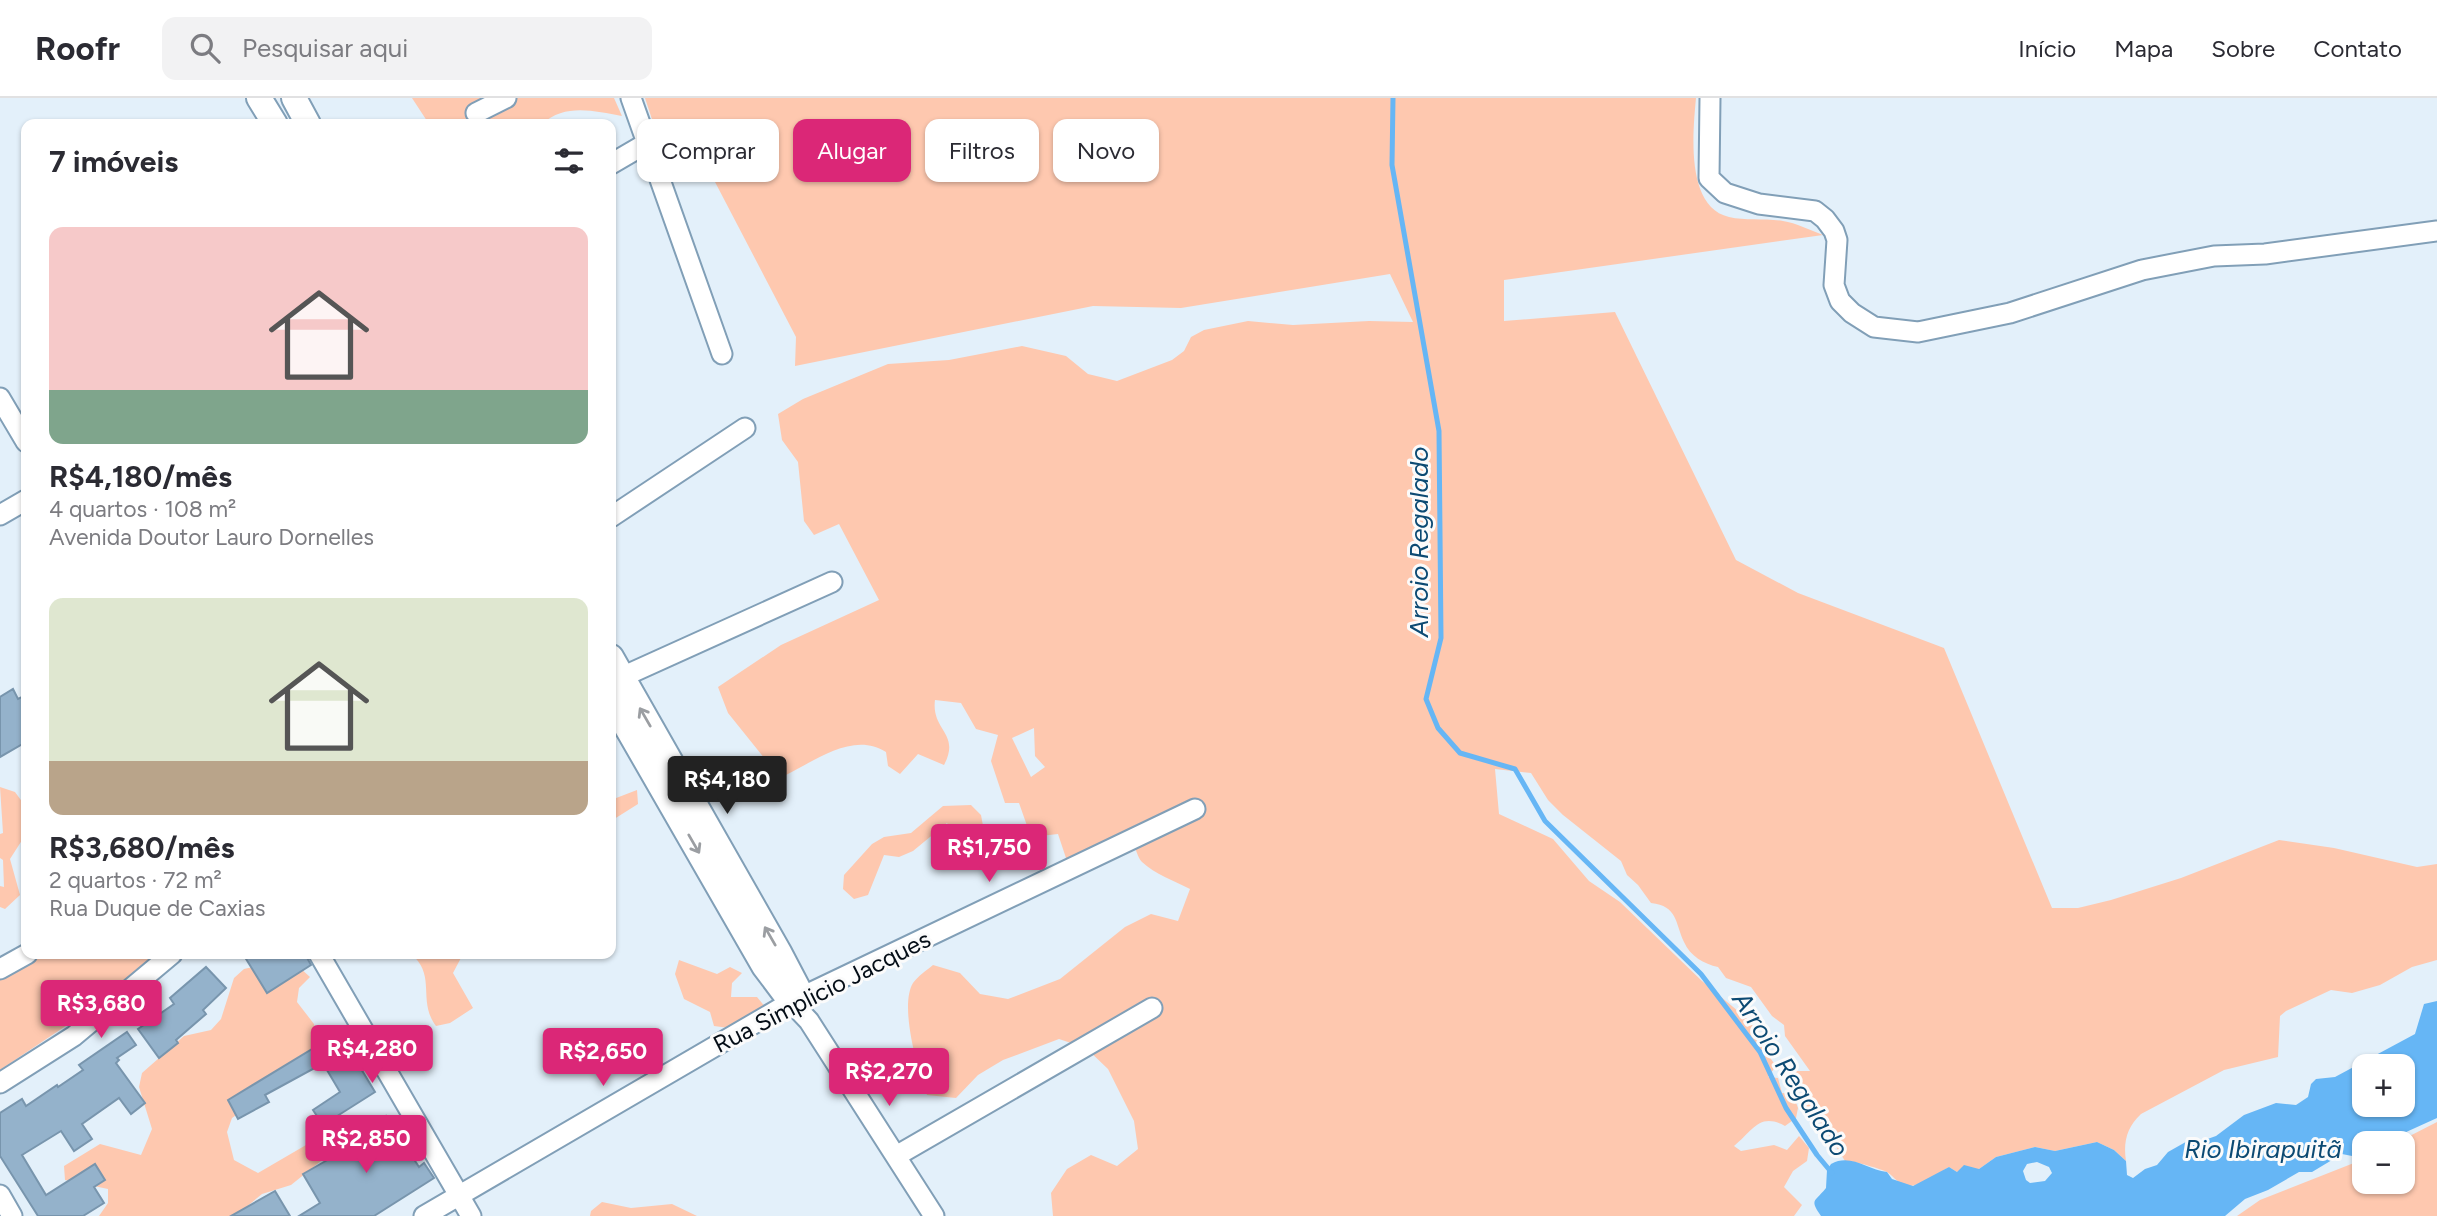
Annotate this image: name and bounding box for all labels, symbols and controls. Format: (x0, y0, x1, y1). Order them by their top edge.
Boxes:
search box (162, 17, 652, 80)
text: Roofr (35, 29, 120, 68)
icon: search (186, 29, 224, 67)
text: Pesquisar aqui (242, 32, 408, 64)
text: Início (2018, 34, 2076, 63)
text: Mapa (2114, 34, 2173, 63)
text: Sobre (2211, 34, 2275, 63)
text: Contato (2313, 34, 2402, 63)
chip: Comprar (637, 119, 779, 182)
chip: Alugar (793, 119, 911, 182)
chip: Filtros (925, 119, 1039, 182)
chip: Novo (1053, 119, 1159, 182)
icon: filters (550, 142, 588, 180)
text: 7 imóveis (49, 143, 178, 180)
icon: home (256, 272, 382, 398)
water label: Arroio Regalado (1403, 447, 1435, 638)
text: R$4,180/mês (49, 458, 232, 495)
text: 4 quartos · 108 m² (49, 495, 236, 523)
text: Avenida Doutor Lauro Dornelles (49, 523, 374, 551)
icon: home (256, 643, 382, 769)
one-way arrow (638, 708, 652, 728)
pin: R$4,180 (662, 756, 792, 816)
text: R$4,180 (684, 765, 770, 793)
pin: R$1,750 (924, 824, 1054, 884)
text: R$3,680/mês (49, 829, 234, 866)
text: R$1,750 (947, 833, 1031, 861)
one-way arrow (687, 834, 701, 854)
text: 2 quartos · 72 m² (49, 866, 222, 894)
text: Rua Duque de Caxias (49, 894, 265, 922)
street label: Rua Simplicio Jacques (708, 924, 935, 1059)
one-way arrow (763, 927, 777, 947)
pin: R$3,680 (36, 981, 166, 1040)
water label: Arroio Regalado (1725, 985, 1856, 1163)
text: R$3,680 (57, 989, 145, 1017)
pin: R$4,280 (307, 1026, 437, 1085)
pin: R$2,650 (538, 1028, 668, 1088)
text: R$4,280 (327, 1034, 417, 1062)
text: R$2,650 (559, 1037, 647, 1065)
pin: R$2,270 (824, 1048, 954, 1108)
map controls (2352, 1054, 2415, 1194)
button: + (2352, 1054, 2415, 1117)
text: R$2,270 (845, 1057, 933, 1085)
pin: R$2,850 (301, 1116, 431, 1175)
text: R$2,850 (321, 1124, 411, 1152)
button: − (2352, 1131, 2415, 1194)
water label: Rio Ibirapuitã (2184, 1133, 2342, 1165)

